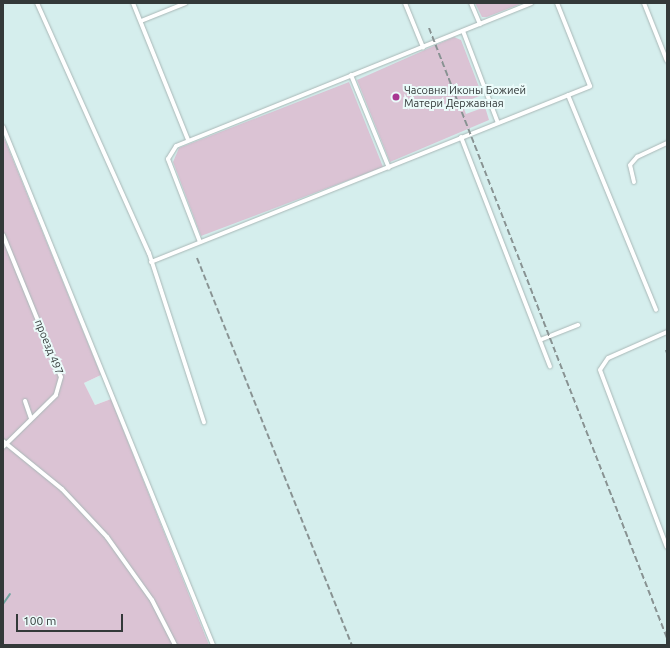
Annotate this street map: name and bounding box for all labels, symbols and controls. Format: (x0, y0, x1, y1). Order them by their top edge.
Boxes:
place label: Часовня Иконы Божией Матери Державная (404, 84, 526, 110)
marker: Часовня Иконы Божией Матери Державная (391, 92, 401, 102)
street label: проезд 497 (32, 318, 66, 376)
scale bar (18, 606, 125, 632)
text: 100 m (23, 614, 56, 627)

